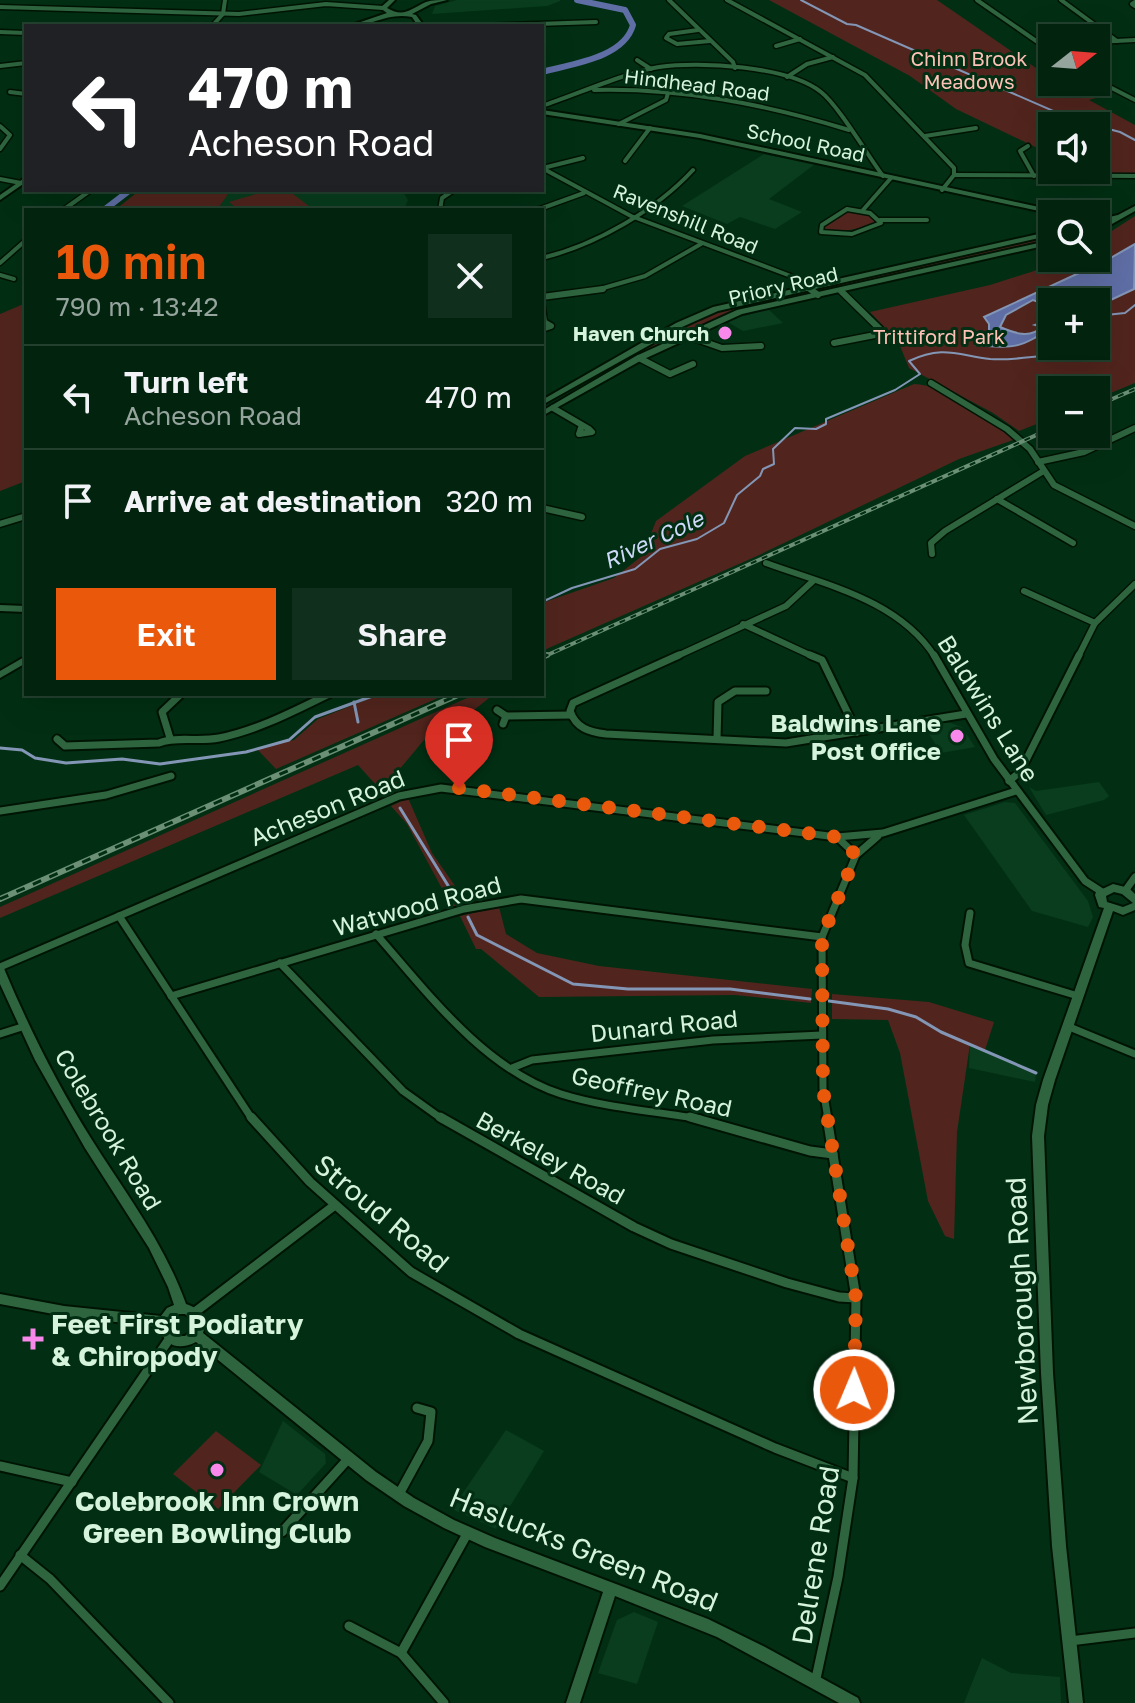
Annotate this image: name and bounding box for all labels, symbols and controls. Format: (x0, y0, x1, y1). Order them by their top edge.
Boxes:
north arrow (1038, 24, 1110, 96)
map controls (1038, 24, 1110, 448)
park label: Chinn Brook Meadows (910, 46, 1028, 93)
text: 470 m (188, 53, 353, 120)
icon: left (56, 56, 160, 160)
street label: Hindhead Road (623, 63, 771, 105)
button: sound (1038, 112, 1110, 184)
street label: School Road (745, 118, 867, 166)
text: Acheson Road (188, 121, 434, 164)
street label: Ravenshill Road (610, 178, 762, 258)
button: search (1038, 200, 1110, 272)
text: 10 min (56, 232, 207, 290)
button: close (428, 234, 512, 318)
street label: Priory Road (726, 261, 840, 309)
button: + (1038, 288, 1110, 360)
text: 790 m · 13:42 (56, 291, 219, 322)
place label: Haven Church (573, 321, 709, 345)
marker: Haven Church (716, 324, 734, 342)
park label: Trittiford Park (873, 324, 1005, 348)
text: Turn left (124, 364, 249, 400)
icon: left (56, 375, 100, 419)
button: − (1038, 376, 1110, 448)
text: 470 m (425, 379, 512, 415)
text: Acheson Road (124, 400, 302, 431)
icon: arrive (56, 479, 100, 523)
text: Arrive at destination (124, 483, 421, 519)
text: 320 m (445, 483, 533, 519)
water label: River Cole (599, 503, 709, 574)
button: Exit (56, 588, 276, 680)
button: Share (292, 588, 512, 680)
street label: Baldwins Lane (932, 629, 1046, 787)
pin (425, 706, 493, 788)
place label: Baldwins Lane Post Office (771, 708, 941, 765)
icon: arrive (437, 718, 481, 762)
marker: Baldwins Lane Post Office (948, 727, 966, 745)
street label: Acheson Road (245, 763, 409, 851)
street label: Watwood Road (330, 869, 504, 941)
street label: Dunard Road (589, 1003, 739, 1047)
street label: Colebrook Road (49, 1043, 169, 1215)
street label: Geoffrey Road (569, 1060, 735, 1122)
street label: Berkeley Road (472, 1104, 630, 1210)
street label: Stroud Road (308, 1147, 456, 1279)
street label: Newborough Road (998, 1176, 1044, 1426)
place label: Feet First Podiatry & Chiropody (51, 1307, 304, 1372)
marker: Feet First Podiatry & Chiropody (22, 1328, 44, 1350)
position arrow (812, 1348, 896, 1432)
marker: Colebrook Inn Crown Green Bowling Club (208, 1461, 226, 1479)
street label: Delrene Road (785, 1463, 845, 1647)
street label: Haslucks Green Road (445, 1480, 723, 1618)
place label: Colebrook Inn Crown Green Bowling Club (75, 1484, 359, 1549)

